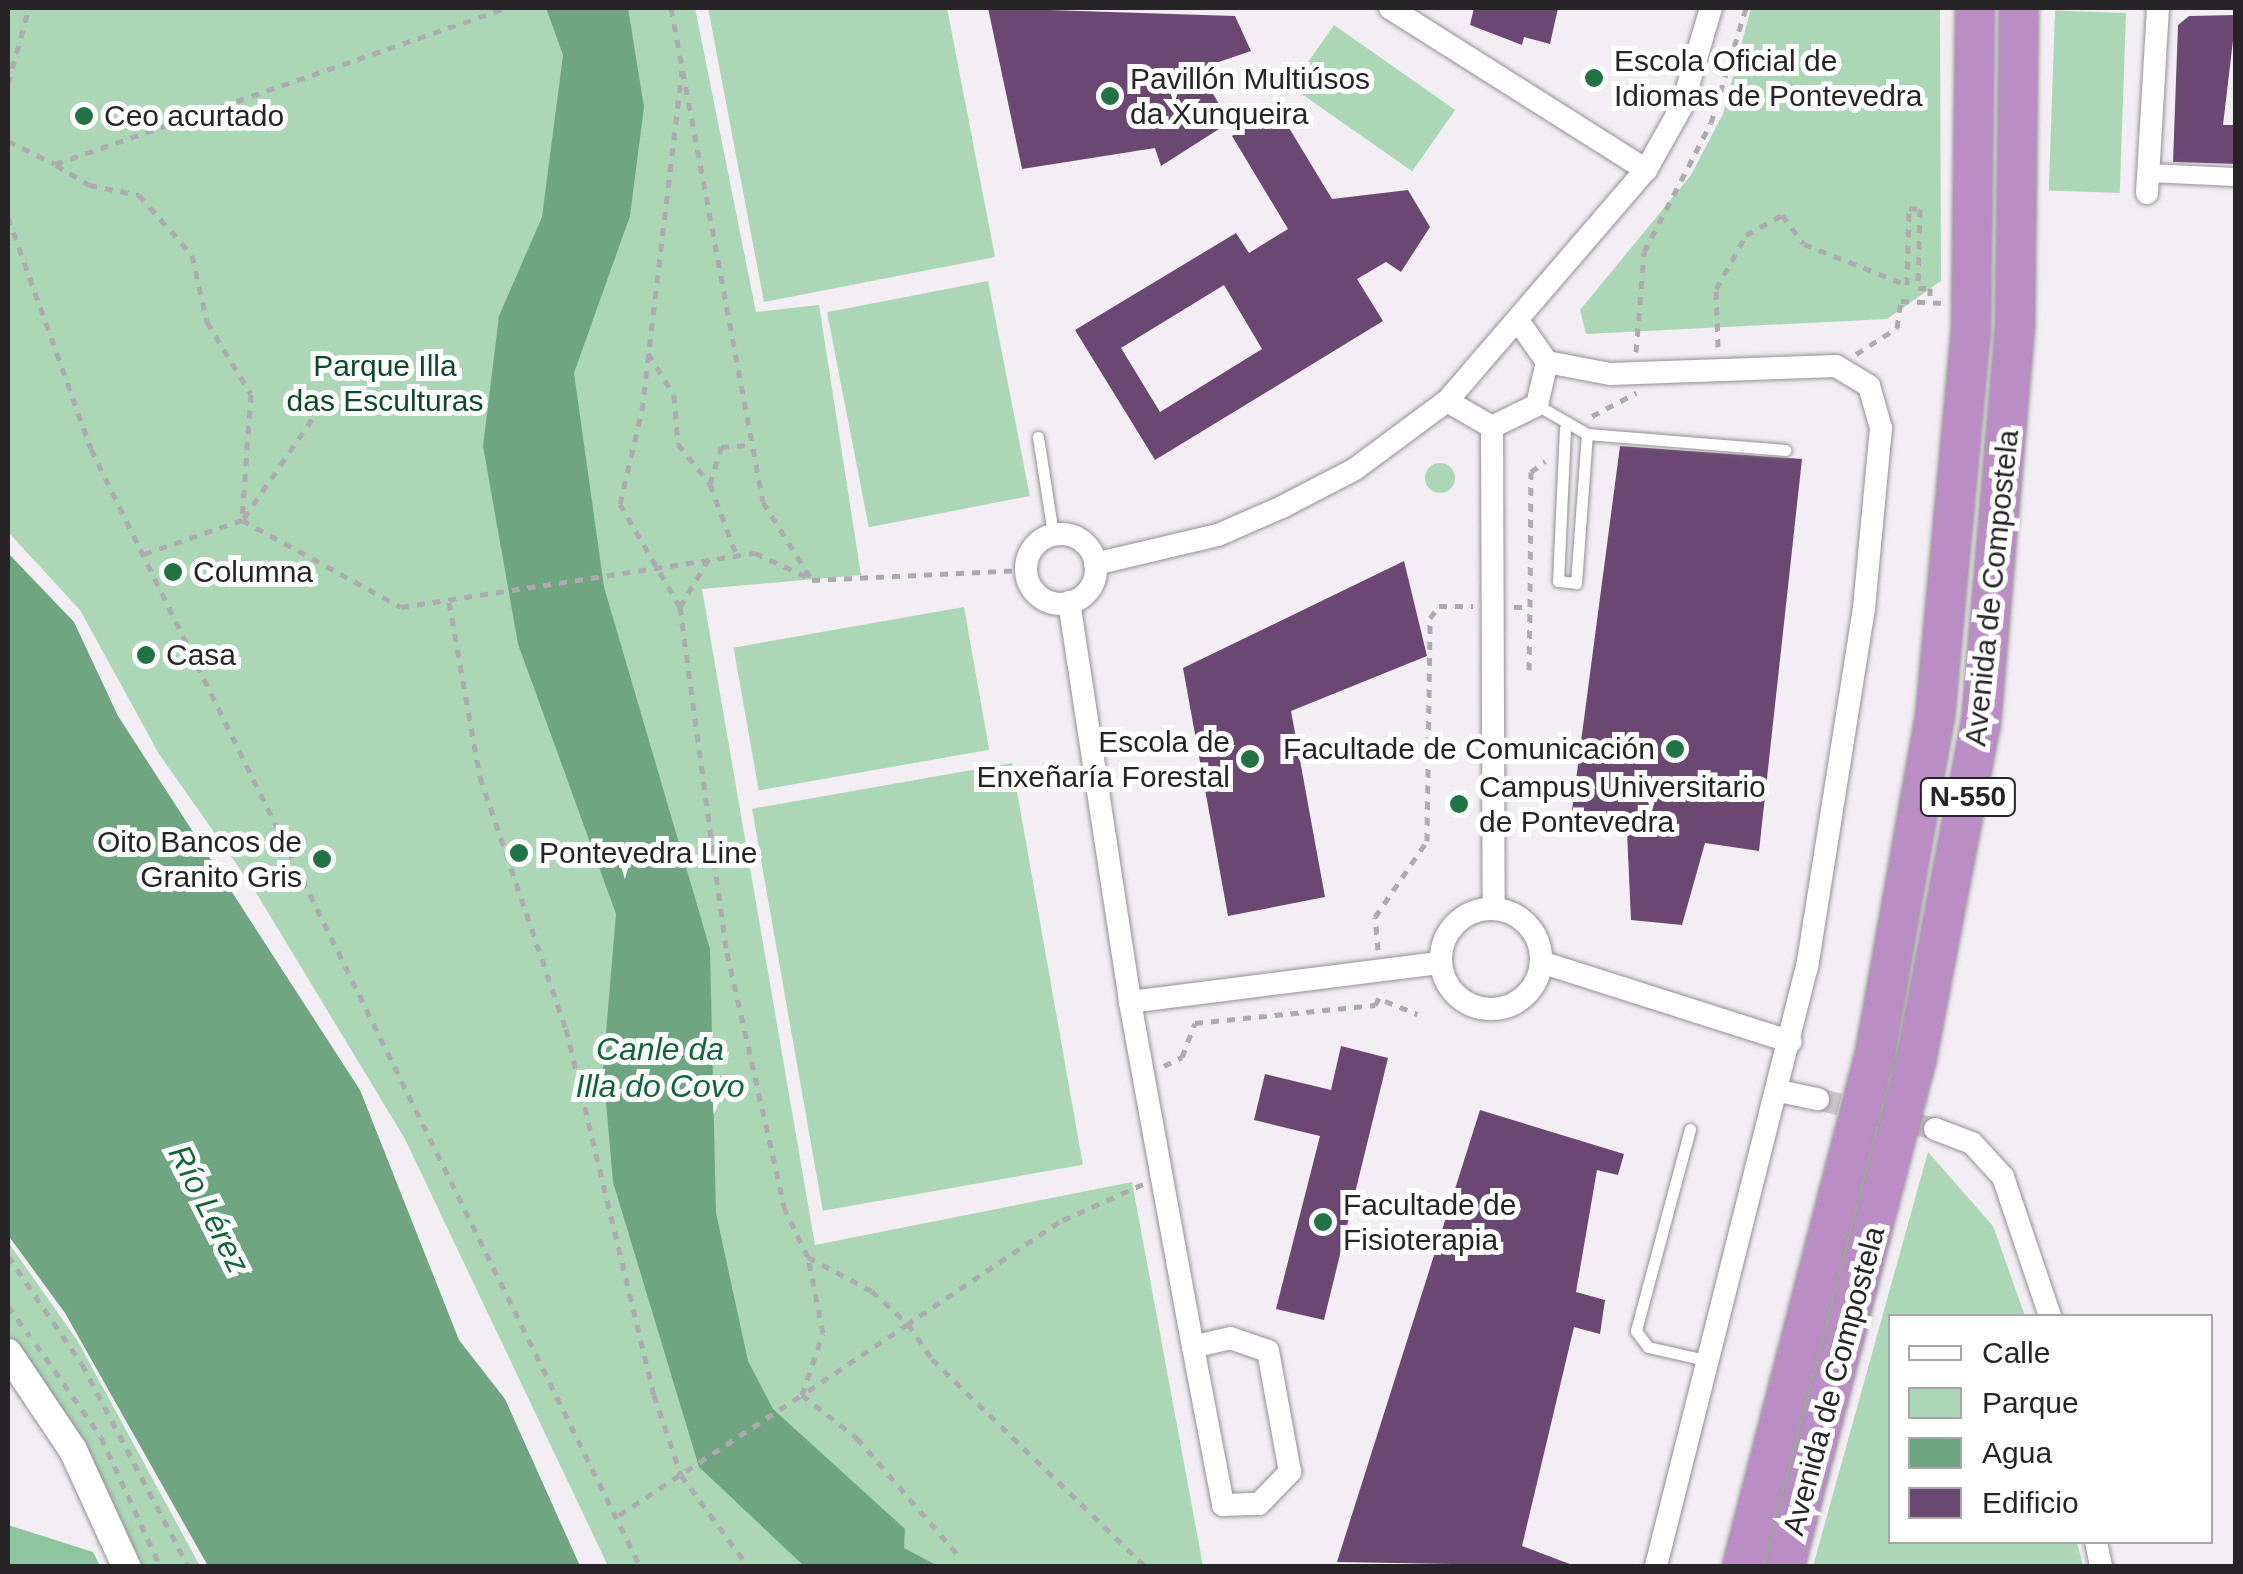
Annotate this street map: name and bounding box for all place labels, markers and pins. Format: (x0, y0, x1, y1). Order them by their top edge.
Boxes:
place label: Escola Oficial de Idiomas de Pontevedra (1614, 43, 1923, 114)
place label: Pavillón Multiúsos da Xunqueira (1130, 61, 1370, 132)
marker: Escola Oficial de Idiomas de Pontevedra (1583, 67, 1605, 89)
marker: Pavillón Multiúsos da Xunqueira (1099, 85, 1121, 107)
place label: Ceo acurtado (104, 98, 284, 134)
marker: Ceo acurtado (73, 105, 95, 127)
place label: Columna (193, 554, 313, 590)
marker: Columna (162, 561, 184, 583)
place label: Casa (166, 637, 236, 673)
marker: Casa (135, 644, 157, 666)
place label: Escola de Enxeñaría Forestal (977, 724, 1230, 794)
place label: Facultade de Comunicación (1283, 731, 1655, 767)
marker: Facultade de Comunicación (1664, 738, 1686, 760)
marker: Escola de Enxeñaría Forestal (1239, 748, 1261, 770)
place label: Campus Universitario de Pontevedra (1479, 769, 1766, 840)
marker: Campus Universitario de Pontevedra (1448, 793, 1470, 815)
place label: Oito Bancos de Granito Gris (97, 824, 302, 894)
place label: Pontevedra Line (539, 835, 757, 871)
marker: Pontevedra Line (508, 842, 530, 864)
marker: Oito Bancos de Granito Gris (311, 848, 333, 870)
place label: Facultade de Fisioterapia (1343, 1187, 1516, 1258)
marker: Facultade de Fisioterapia (1312, 1211, 1334, 1233)

